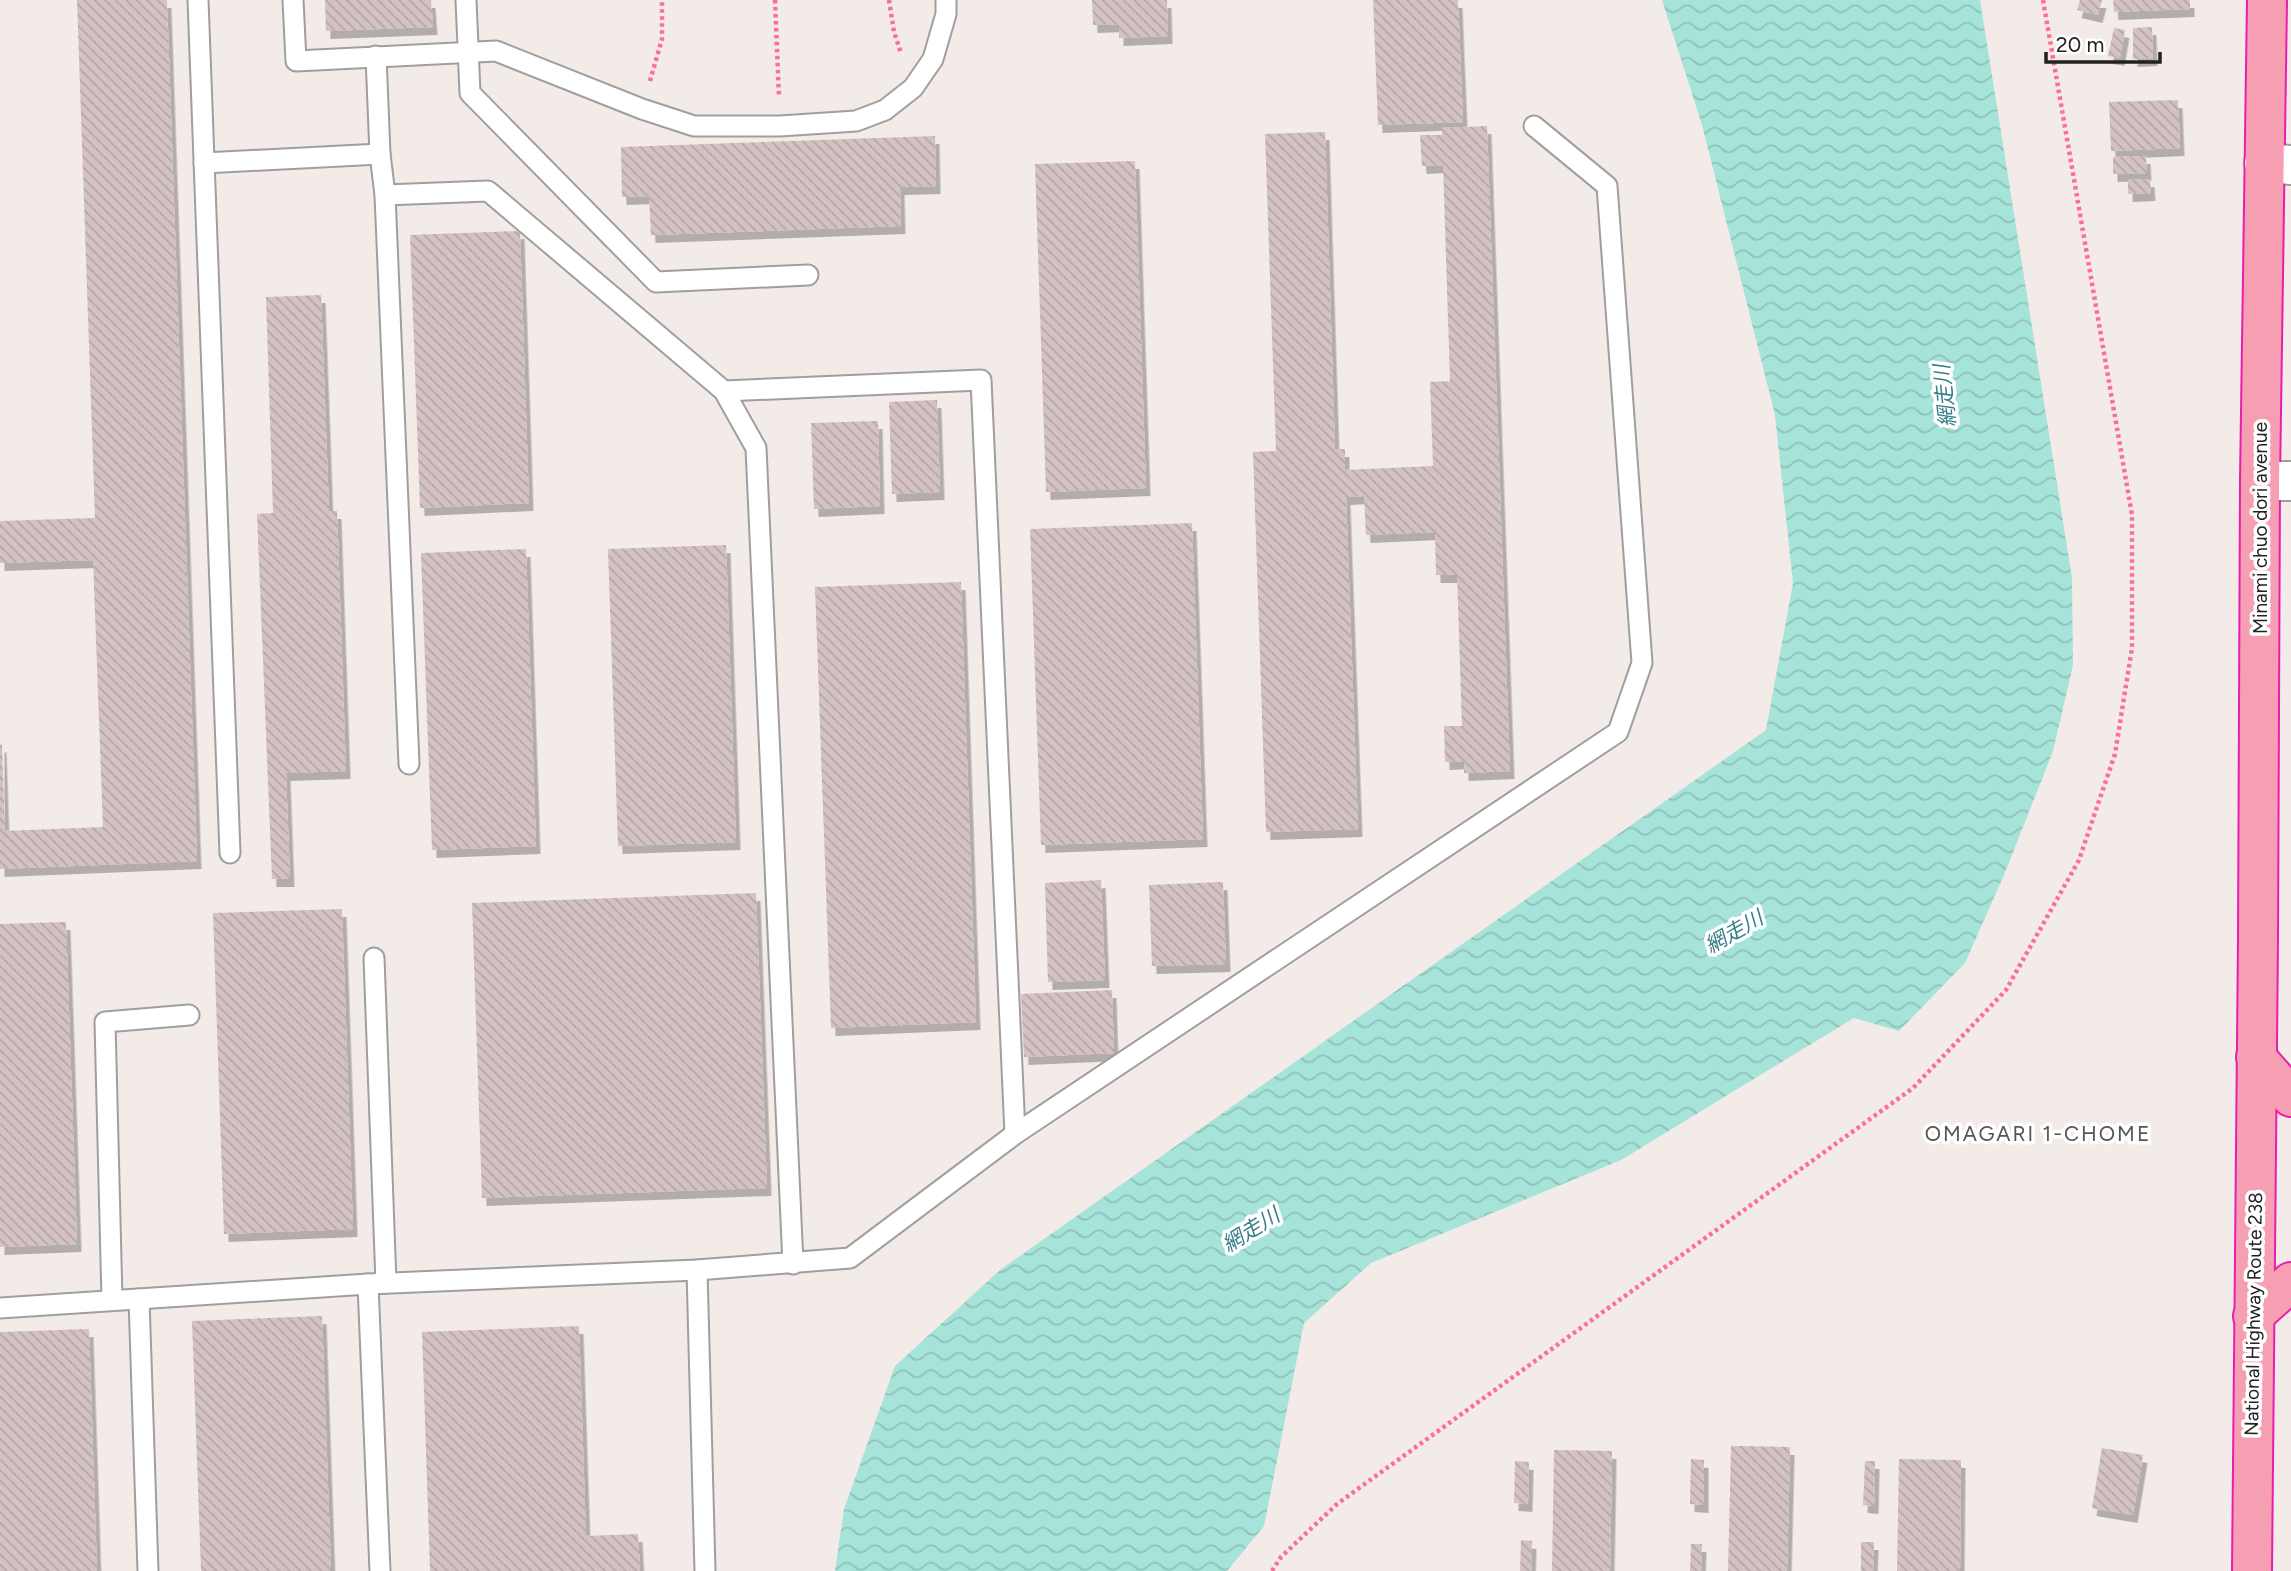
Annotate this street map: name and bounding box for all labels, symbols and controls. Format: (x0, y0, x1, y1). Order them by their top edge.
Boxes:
scale bar (2046, 21, 2160, 65)
text: 20 m (2056, 32, 2104, 57)
water label: 網走川 (1929, 361, 1960, 429)
street label: Minami chuo dori avenue (2249, 422, 2272, 634)
water label: 網走川 (1700, 904, 1769, 958)
district label: OMAGARI 1-CHOME (1925, 1121, 2151, 1146)
street label: National Highway Route 238 (2240, 1192, 2267, 1436)
water label: 網走川 (1217, 1201, 1286, 1257)

